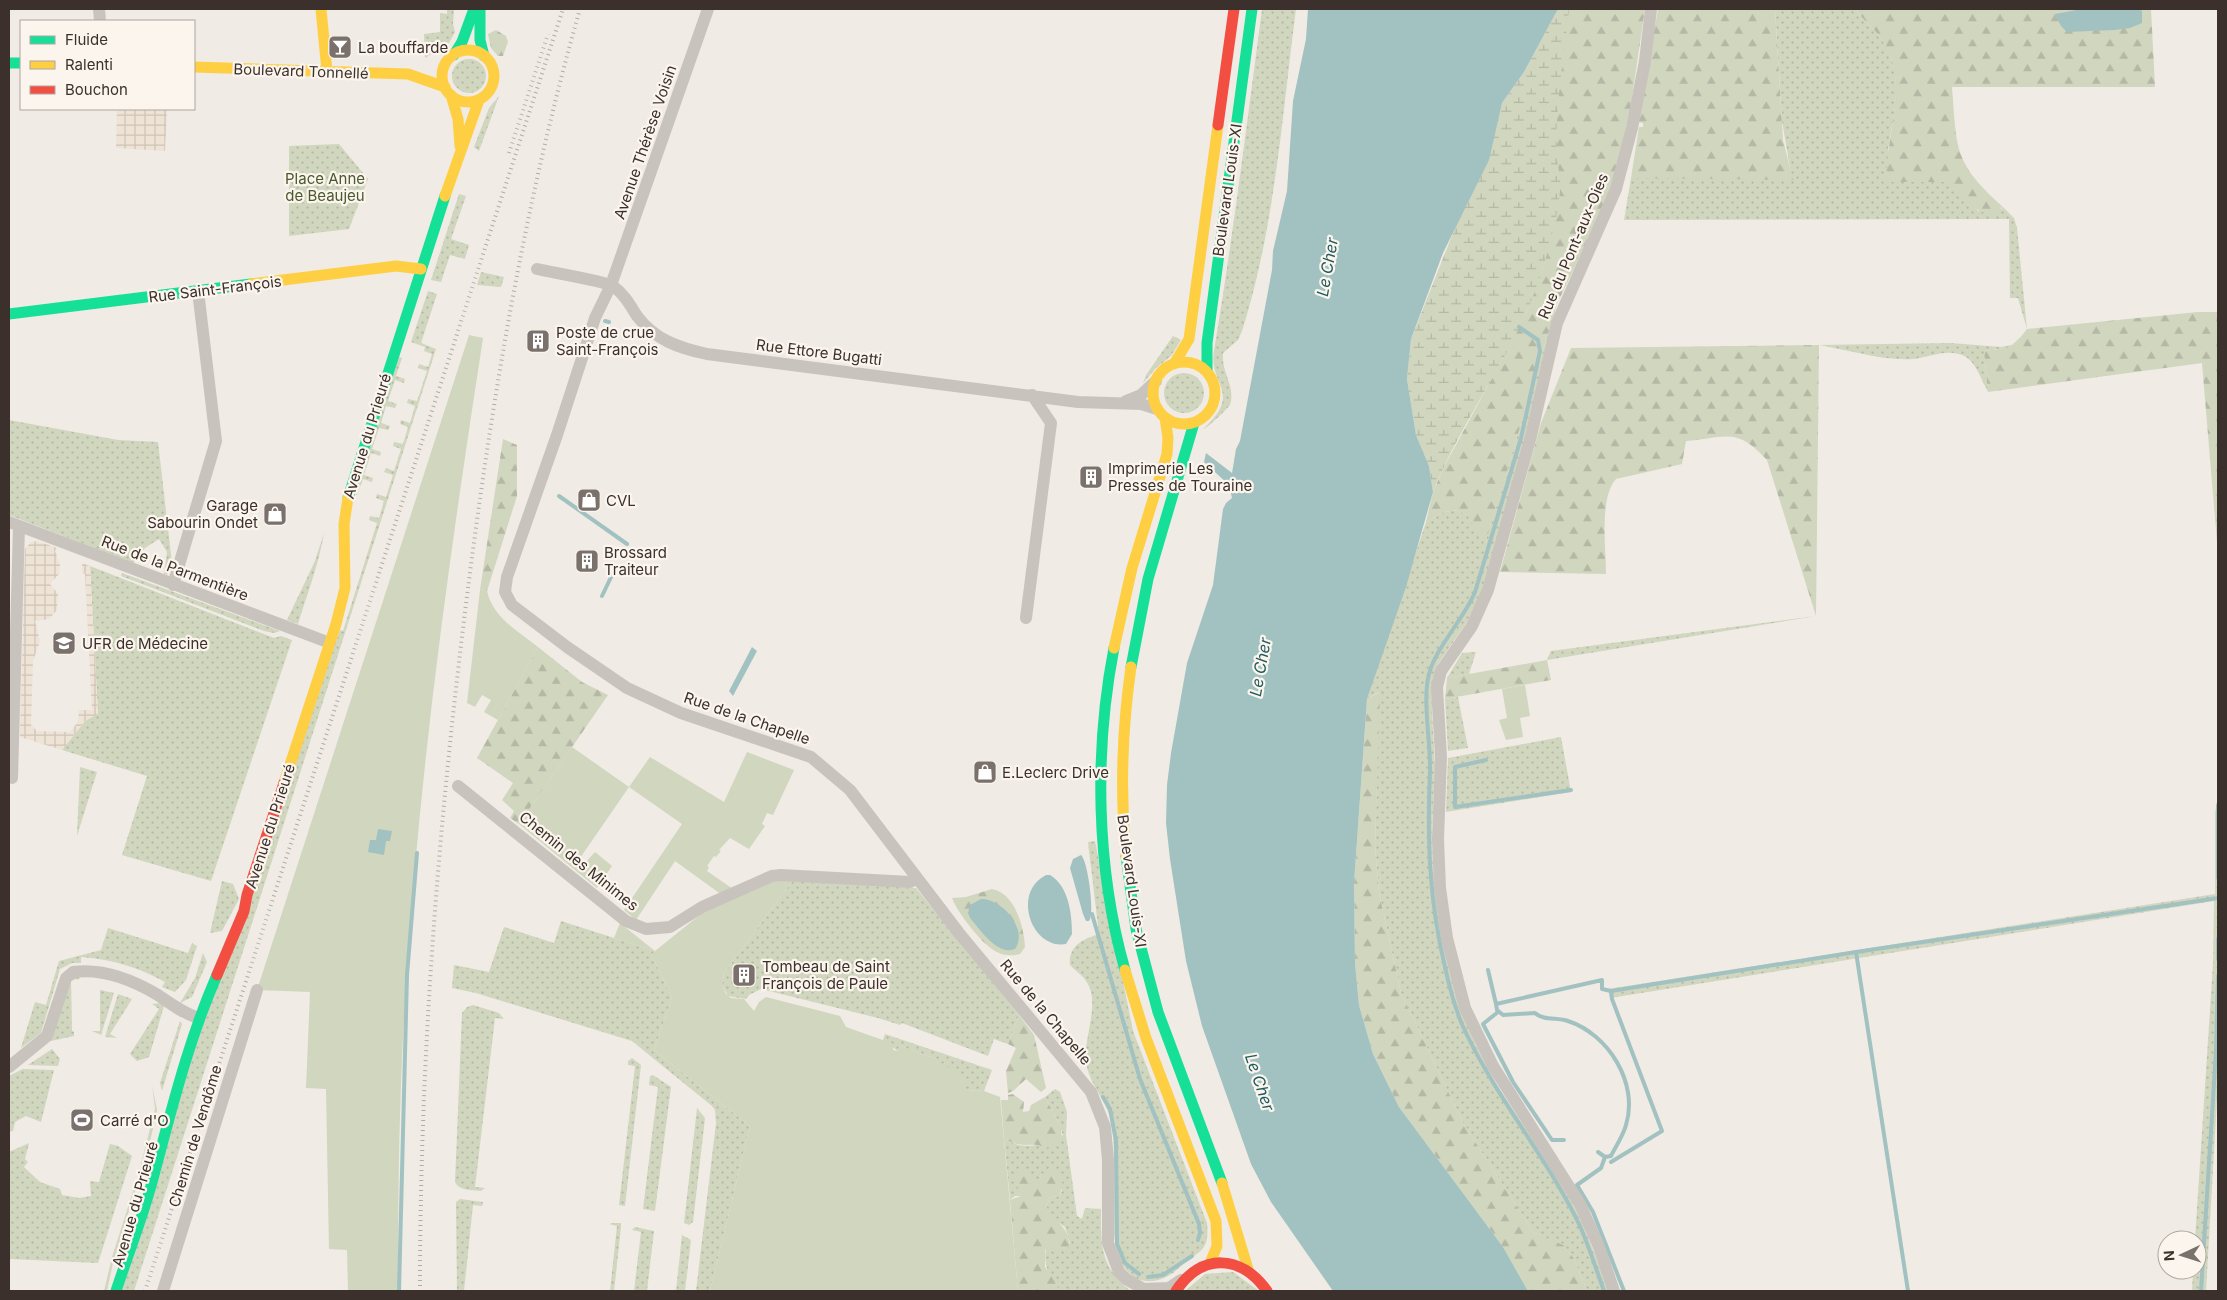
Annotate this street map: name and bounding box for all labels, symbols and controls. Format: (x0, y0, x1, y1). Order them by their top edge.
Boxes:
legend (20, 20, 195, 110)
text: Fluide (65, 30, 108, 49)
bar icon: La bouffarde (327, 34, 353, 60)
place label: La bouffarde (358, 38, 448, 57)
text: Ralenti (65, 55, 113, 74)
street label: Boulevard Tonnellé (233, 59, 369, 83)
street label: Avenue Thérèse Voisin (610, 62, 680, 222)
text: Bouchon (65, 80, 128, 99)
street label: Boulevard Louis-XI (1208, 122, 1246, 258)
park label: Place Anne de Beaujeu (285, 169, 365, 205)
street label: Rue du Pont-aux-Oies (1534, 170, 1612, 322)
water label: Le Cher (1312, 235, 1342, 298)
street label: Rue Saint-François (147, 271, 283, 307)
place label: Poste de crue Saint-François (556, 323, 659, 359)
building icon: Poste de crue Saint-François (525, 328, 551, 354)
street label: Rue Ettore Bugatti (755, 335, 883, 369)
street label: Avenue du Prieuré (339, 371, 395, 501)
place label: Imprimerie Les Presses de Touraine (1108, 459, 1252, 495)
building icon: Imprimerie Les Presses de Touraine (1078, 464, 1104, 490)
shop icon: CVL (576, 487, 602, 513)
place label: CVL (606, 491, 636, 510)
place label: Garage Sabourin Ondet (147, 496, 258, 532)
shop icon: Garage Sabourin Ondet (262, 501, 288, 527)
street label: Rue de la Parmentière (99, 531, 251, 605)
place label: Brossard Traiteur (604, 543, 667, 579)
building icon: Brossard Traiteur (574, 548, 600, 574)
school or university icon: UFR de Médecine (51, 630, 77, 656)
place label: UFR de Médecine (82, 634, 208, 653)
water label: Le Cher (1245, 635, 1275, 698)
street label: Rue de la Chapelle (681, 688, 813, 748)
shop icon: E.Leclerc Drive (972, 759, 998, 785)
street label: Avenue du Prieuré (241, 761, 299, 891)
place label: E.Leclerc Drive (1002, 763, 1109, 782)
street label: Chemin des Minimes (516, 807, 643, 915)
street label: Boulevard Louis-XI (1113, 813, 1151, 949)
street label: Rue de la Chapelle (996, 955, 1096, 1069)
place label: Tombeau de Saint François de Paule (762, 957, 890, 993)
building icon: Tombeau de Saint François de Paule (731, 962, 757, 988)
water label: Le Cher (1241, 1051, 1279, 1114)
street label: Chemin de Vendôme (164, 1063, 226, 1209)
sports icon: Carré d'O (69, 1107, 95, 1133)
place label: Carré d'O (100, 1111, 169, 1130)
street label: Avenue du Prieuré (108, 1139, 162, 1269)
north arrow (2157, 1230, 2207, 1280)
text: N (2160, 1250, 2177, 1262)

